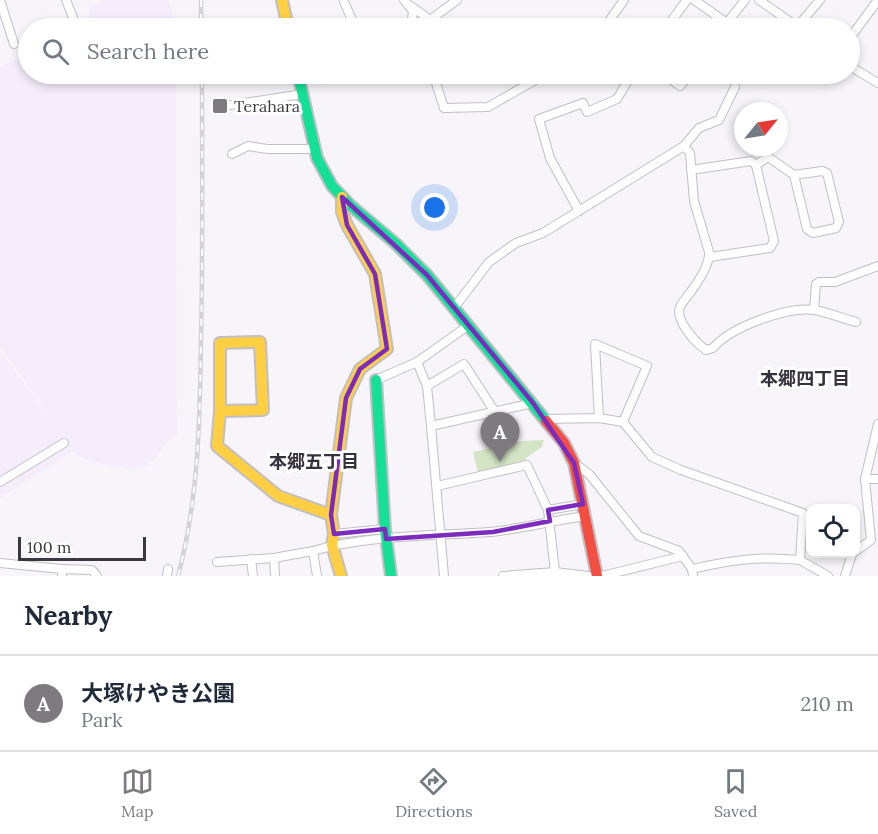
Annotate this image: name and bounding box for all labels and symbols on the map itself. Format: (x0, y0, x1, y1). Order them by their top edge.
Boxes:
place label: Terahara (234, 96, 300, 116)
marker: Terahara (211, 97, 229, 115)
north arrow (734, 102, 788, 156)
your location (420, 193, 449, 222)
district label: 本郷四丁目 (760, 367, 850, 390)
pin: A (480, 412, 520, 462)
district label: 本郷五丁目 (269, 450, 359, 473)
scale bar (18, 534, 146, 562)

